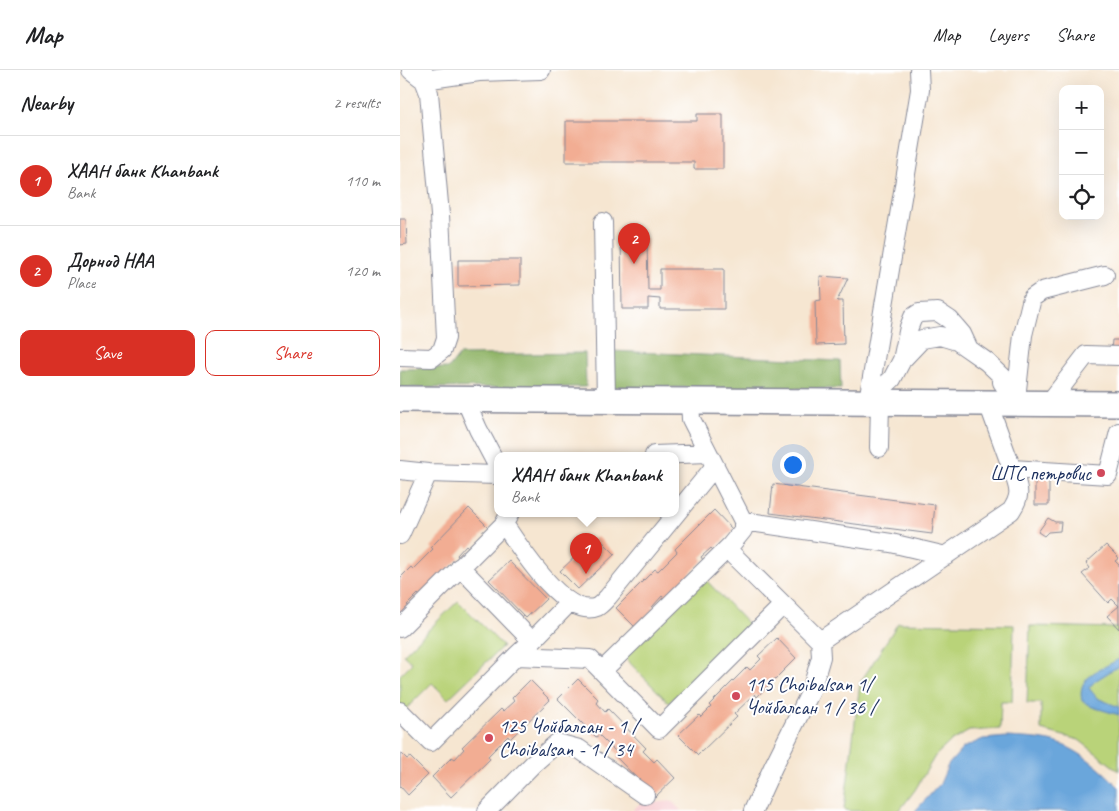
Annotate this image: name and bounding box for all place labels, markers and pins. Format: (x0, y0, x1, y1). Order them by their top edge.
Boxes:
pin: 2 (618, 223, 650, 264)
place label: ШТС петровис (990, 461, 1092, 486)
marker: ШТС петровис (1095, 467, 1107, 479)
pin: 1 (570, 533, 602, 574)
place label: 115 Choibalsan 1/ Чойбалсан 1 / 36 / (746, 672, 881, 720)
marker: 115 Choibalsan 1/ Чойбалсан 1 / 36 / (730, 690, 742, 702)
place label: 125 Чойбалсан - 1 / Choibalsan - 1 / 34 (499, 714, 643, 762)
marker: 125 Чойбалсан - 1 / Choibalsan - 1 / 34 (483, 732, 495, 744)

